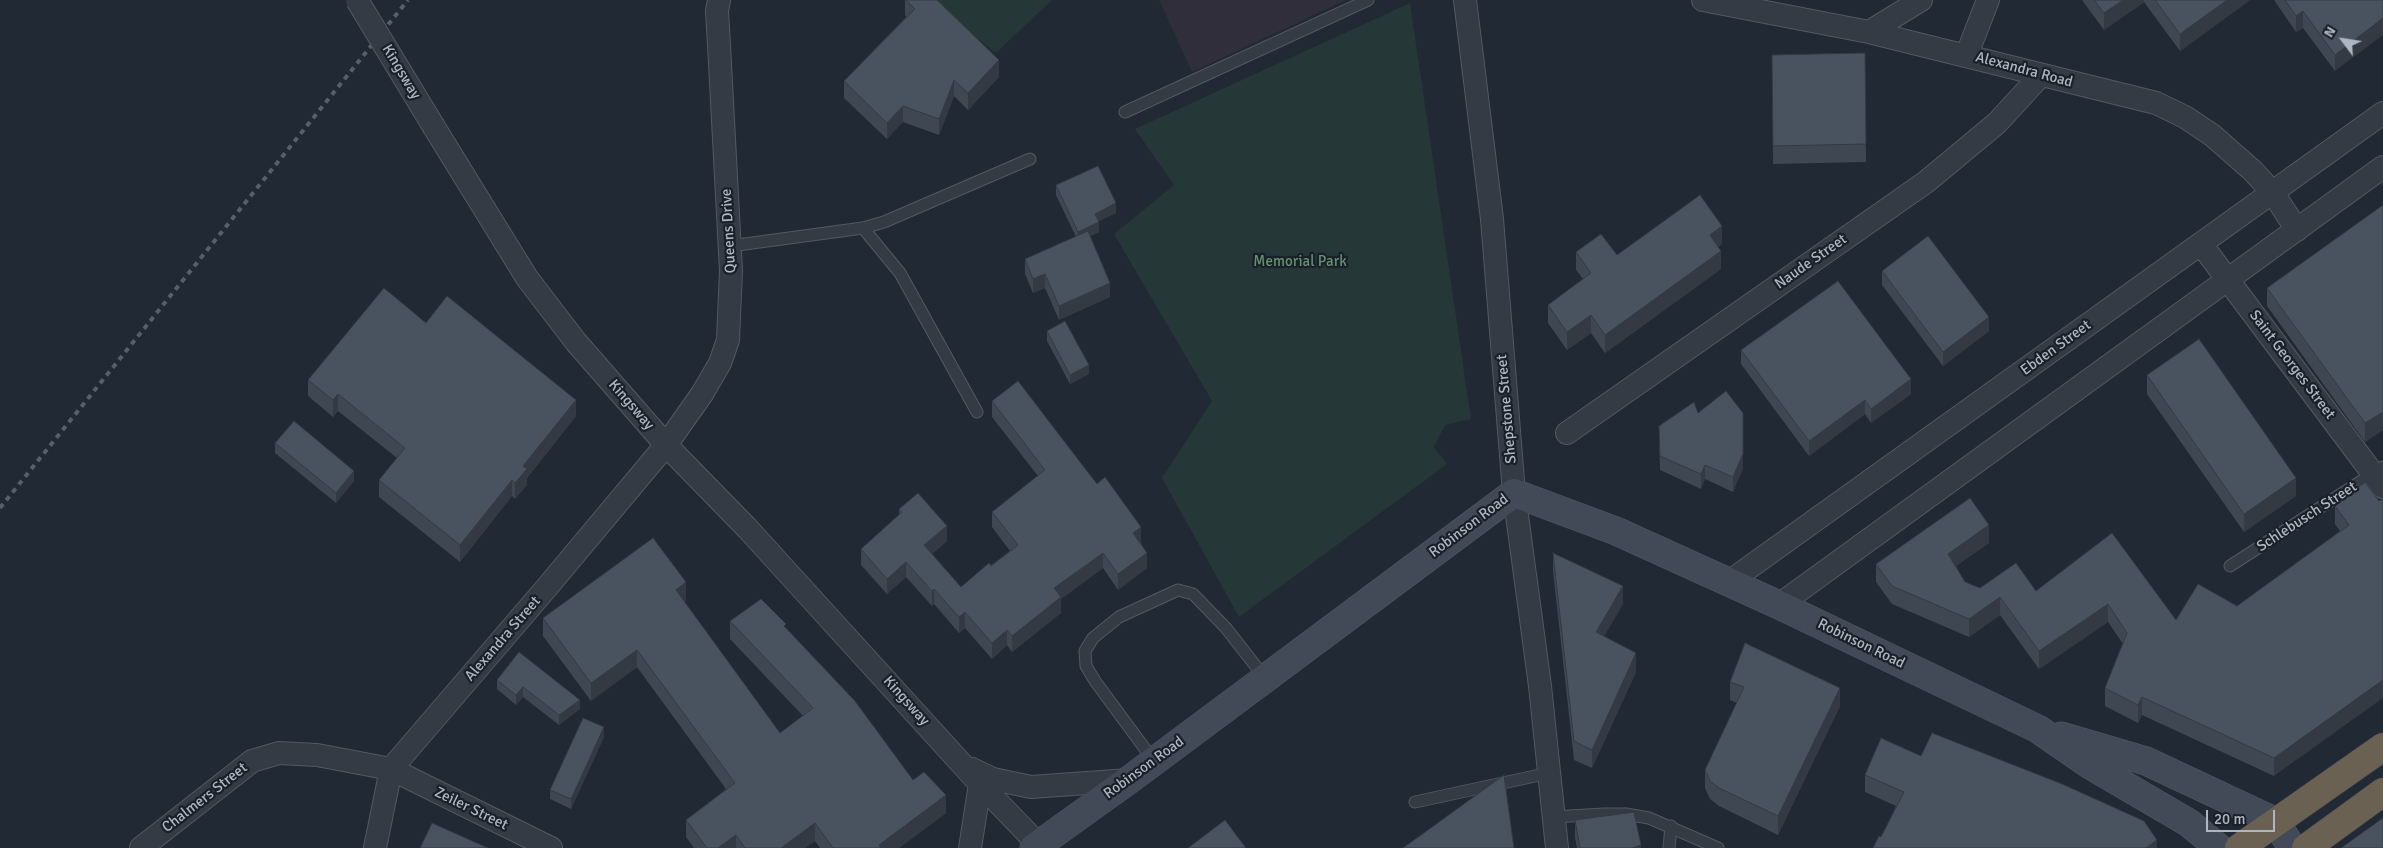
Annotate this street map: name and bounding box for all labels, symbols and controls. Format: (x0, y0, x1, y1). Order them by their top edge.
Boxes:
north arrow (2318, 15, 2368, 65)
text: N (2320, 23, 2340, 41)
street label: Kingsway (378, 41, 424, 103)
street label: Alexandra Road (1973, 48, 2075, 92)
street label: Queens Drive (718, 188, 740, 274)
street label: Naude Street (1771, 231, 1851, 293)
park label: Memorial Park (1253, 253, 1347, 271)
street label: Saint Georges Street (2245, 307, 2339, 423)
street label: Ebden Street (2017, 316, 2095, 380)
street label: Shepstone Street (1493, 354, 1521, 464)
street label: Kingsway (604, 376, 658, 434)
street label: Schlebusch Street (2254, 478, 2360, 556)
street label: Robinson Road (1426, 490, 1512, 562)
street label: Alexandra Street (461, 593, 545, 685)
street label: Robinson Road (1814, 615, 1908, 673)
street label: Kingsway (879, 672, 933, 730)
street label: Robinson Road (1100, 733, 1188, 803)
street label: Chalmers Street (159, 759, 251, 837)
street label: Zeiler Street (431, 784, 511, 834)
scale bar (2208, 800, 2277, 832)
text: 20 m (2214, 810, 2245, 828)

